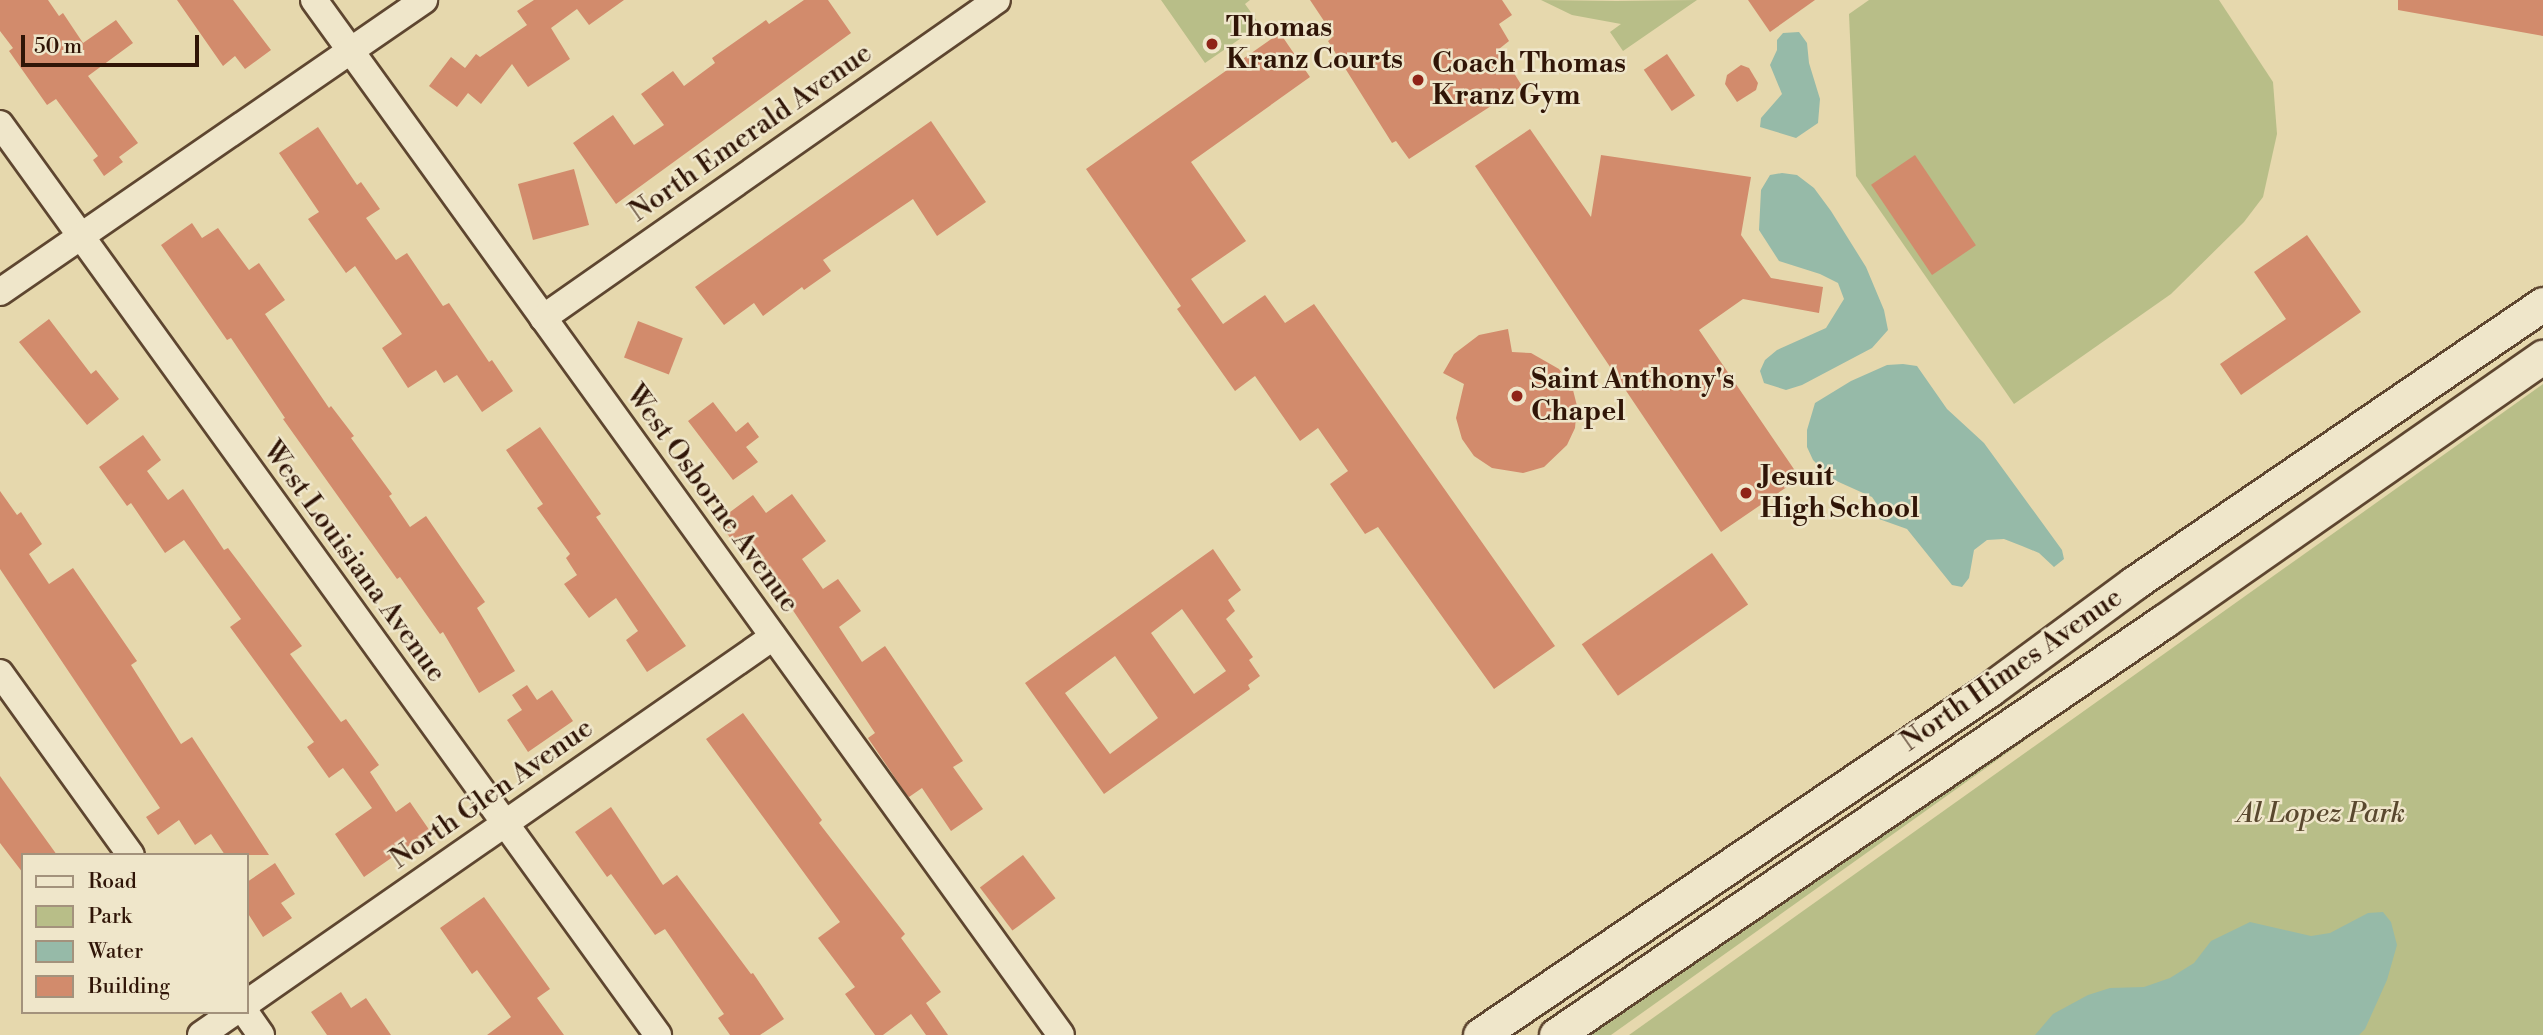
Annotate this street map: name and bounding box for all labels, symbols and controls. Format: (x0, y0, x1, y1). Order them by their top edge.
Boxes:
place label: Thomas Kranz Courts (1226, 11, 1403, 77)
scale bar (24, 21, 203, 65)
text: 50 m (34, 34, 82, 60)
marker: Thomas Kranz Courts (1204, 36, 1220, 52)
street label: North Emerald Avenue (623, 37, 879, 229)
place label: Coach Thomas Kranz Gym (1432, 47, 1626, 113)
marker: Coach Thomas Kranz Gym (1410, 72, 1426, 88)
place label: Saint Anthony's Chapel (1531, 363, 1735, 429)
street label: West Osborne Avenue (618, 379, 806, 619)
marker: Saint Anthony's Chapel (1509, 388, 1525, 404)
street label: West Louisiana Avenue (255, 435, 453, 689)
place label: Jesuit High School (1760, 460, 1919, 526)
marker: Jesuit High School (1738, 485, 1754, 501)
street label: North Himes Avenue (1895, 581, 2129, 759)
street label: North Glen Avenue (384, 712, 600, 876)
park label: Al Lopez Park (2237, 797, 2405, 831)
legend (21, 853, 248, 1014)
text: Road (88, 869, 137, 895)
text: Park (88, 904, 132, 930)
text: Water (88, 939, 143, 965)
text: Building (88, 974, 170, 1000)

